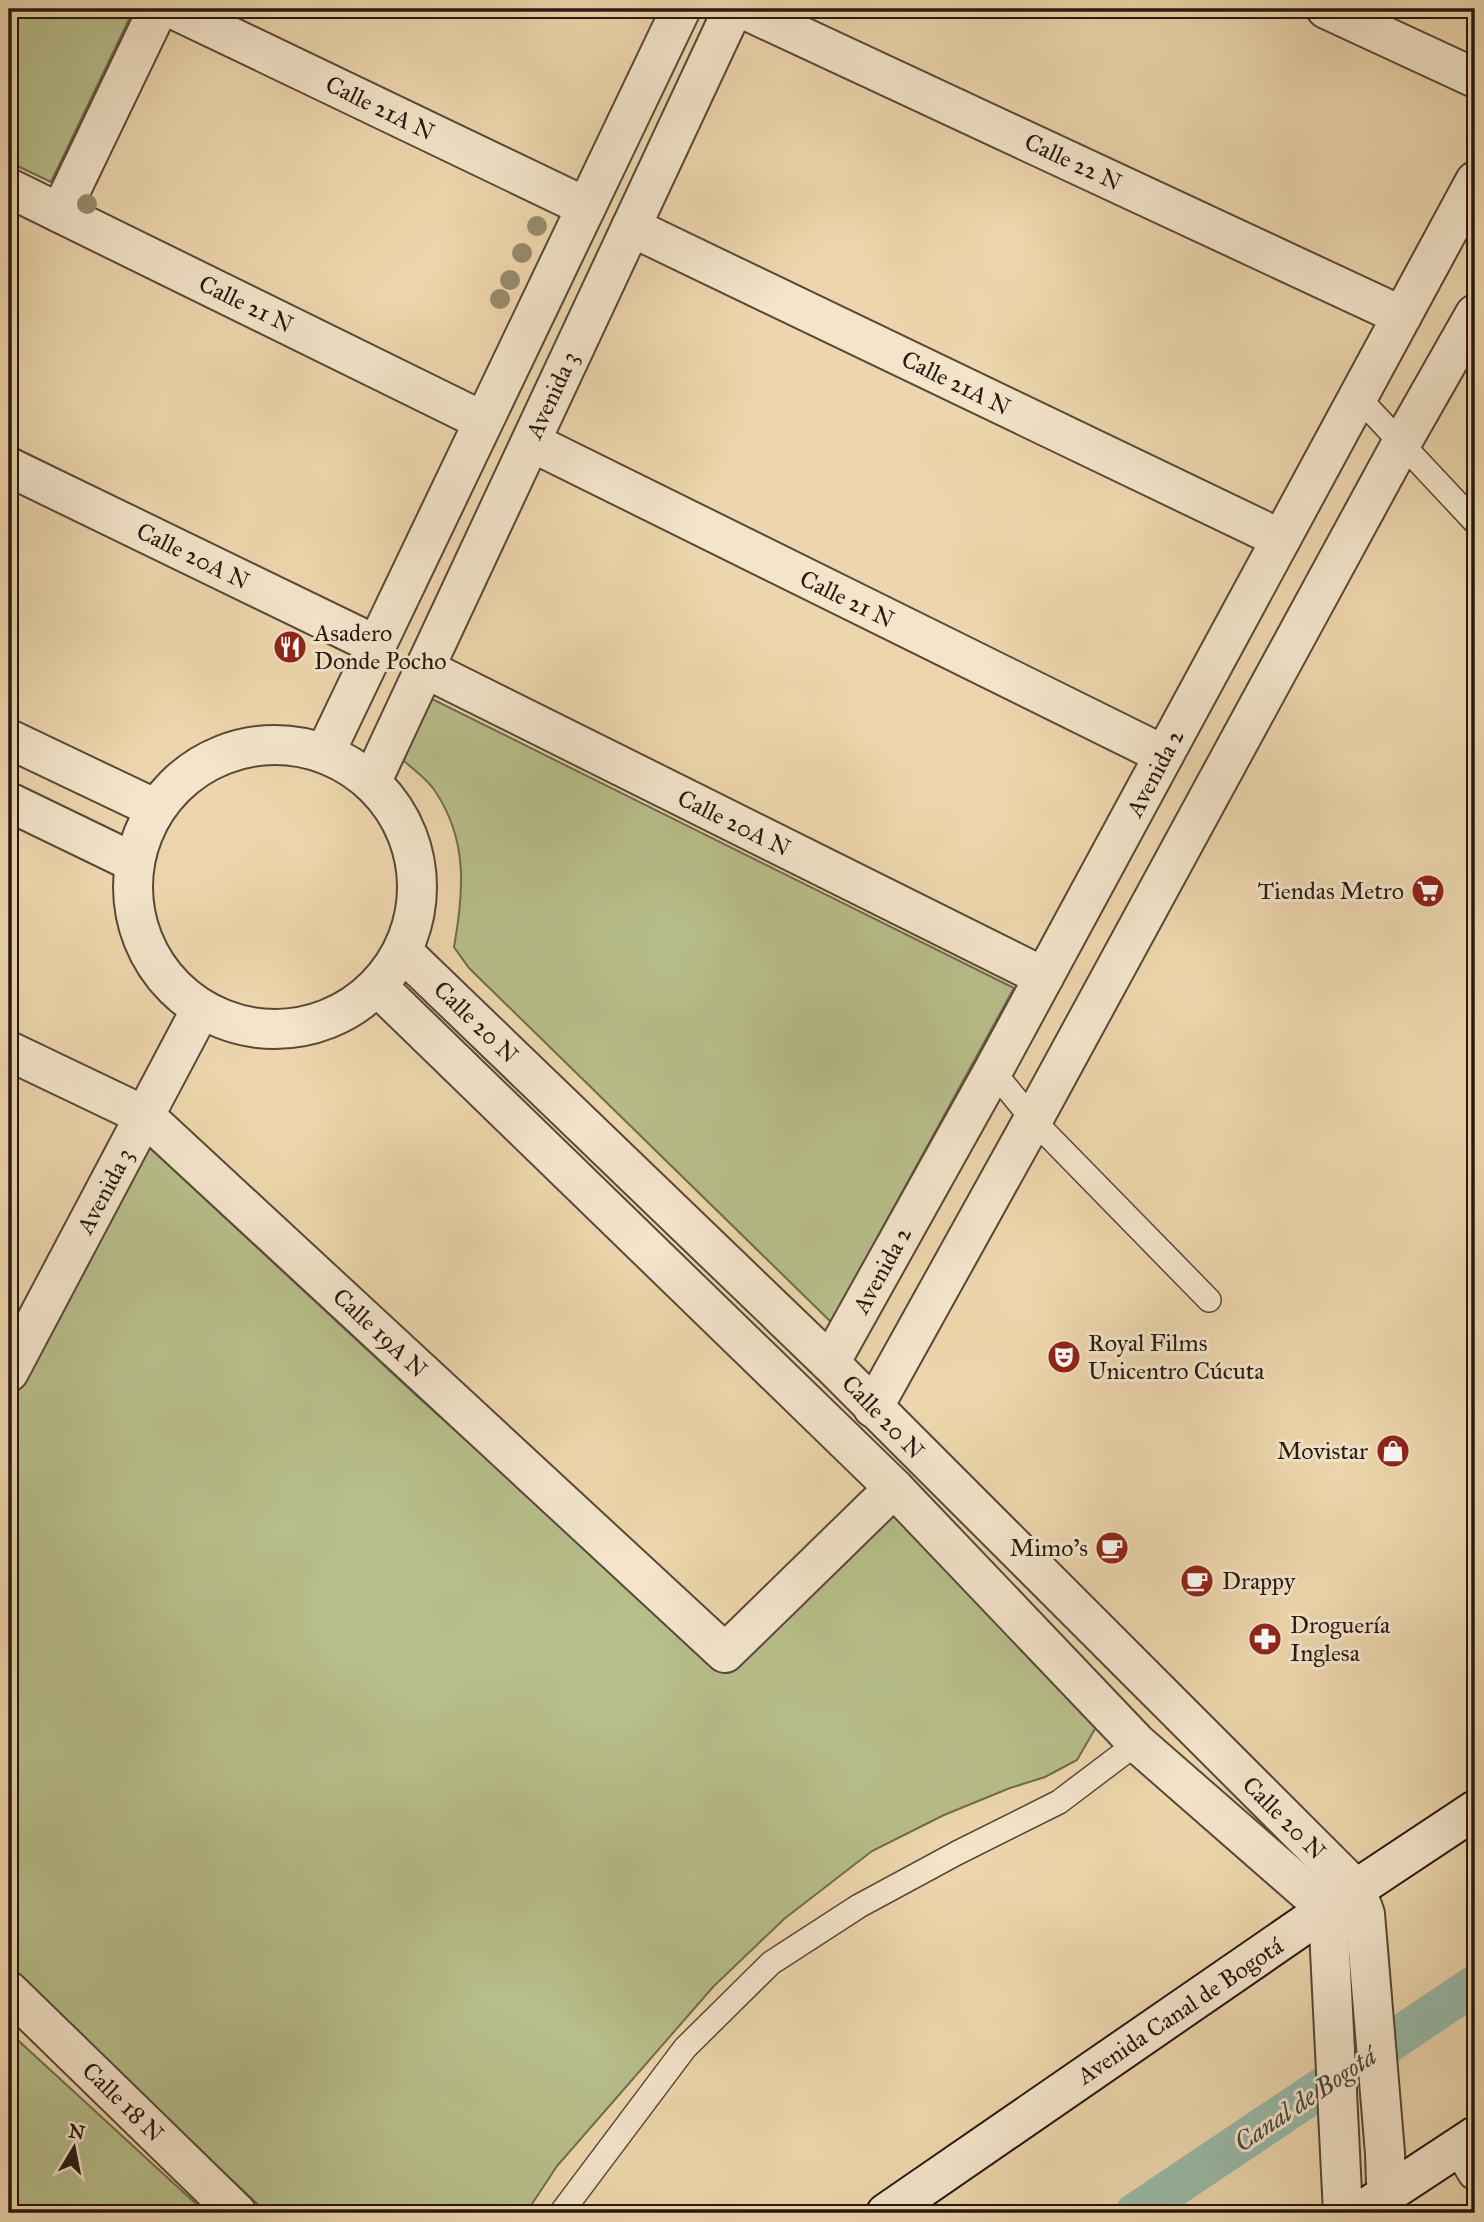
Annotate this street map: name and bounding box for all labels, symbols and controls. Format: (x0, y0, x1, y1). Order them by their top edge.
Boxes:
street label: Calle 21A N (321, 69, 439, 147)
street label: Calle 22 N (1020, 126, 1126, 198)
street label: Calle 21 N (194, 268, 298, 340)
street label: Calle 21A N (897, 344, 1015, 422)
street label: Avenida 3 (518, 347, 585, 444)
street label: Calle 20A N (132, 516, 254, 596)
street label: Calle 21 N (795, 563, 899, 635)
place label: Asadero Donde Pocho (313, 618, 447, 676)
restaurant icon: Asadero Donde Pocho (271, 628, 309, 666)
street label: Avenida 2 (1119, 724, 1191, 823)
street label: Calle 20A N (673, 783, 795, 863)
supermarket icon: Tiendas Metro (1409, 872, 1447, 910)
place label: Tiendas Metro (1258, 876, 1404, 906)
street label: Calle 20 N (427, 974, 525, 1070)
street label: Avenida 3 (69, 1143, 140, 1240)
street label: Avenida 2 (845, 1221, 918, 1320)
street label: Calle 19A N (326, 1282, 434, 1384)
place label: Royal Films Unicentro Cúcuta (1088, 1328, 1265, 1386)
theatre icon: Royal Films Unicentro Cúcuta (1045, 1338, 1083, 1376)
street label: Calle 20 N (835, 1368, 931, 1466)
shop icon: Movistar (1374, 1432, 1412, 1470)
place label: Movistar (1277, 1436, 1368, 1466)
cafe icon: Mimo's (1093, 1529, 1131, 1567)
place label: Mimo's (1010, 1533, 1088, 1563)
cafe icon: Drappy (1178, 1562, 1216, 1600)
place label: Drappy (1222, 1566, 1296, 1596)
place label: Droguería Inglesa (1290, 1610, 1391, 1668)
pharmacy icon: Droguería Inglesa (1246, 1620, 1284, 1658)
street label: Calle 20 N (1236, 1770, 1332, 1866)
street label: Avenida Canal de Bogotá (1070, 1930, 1289, 2092)
water label: Canal de Bogotá (1228, 2038, 1385, 2158)
street label: Calle 18 N (76, 2056, 170, 2148)
north arrow (38, 2114, 108, 2184)

